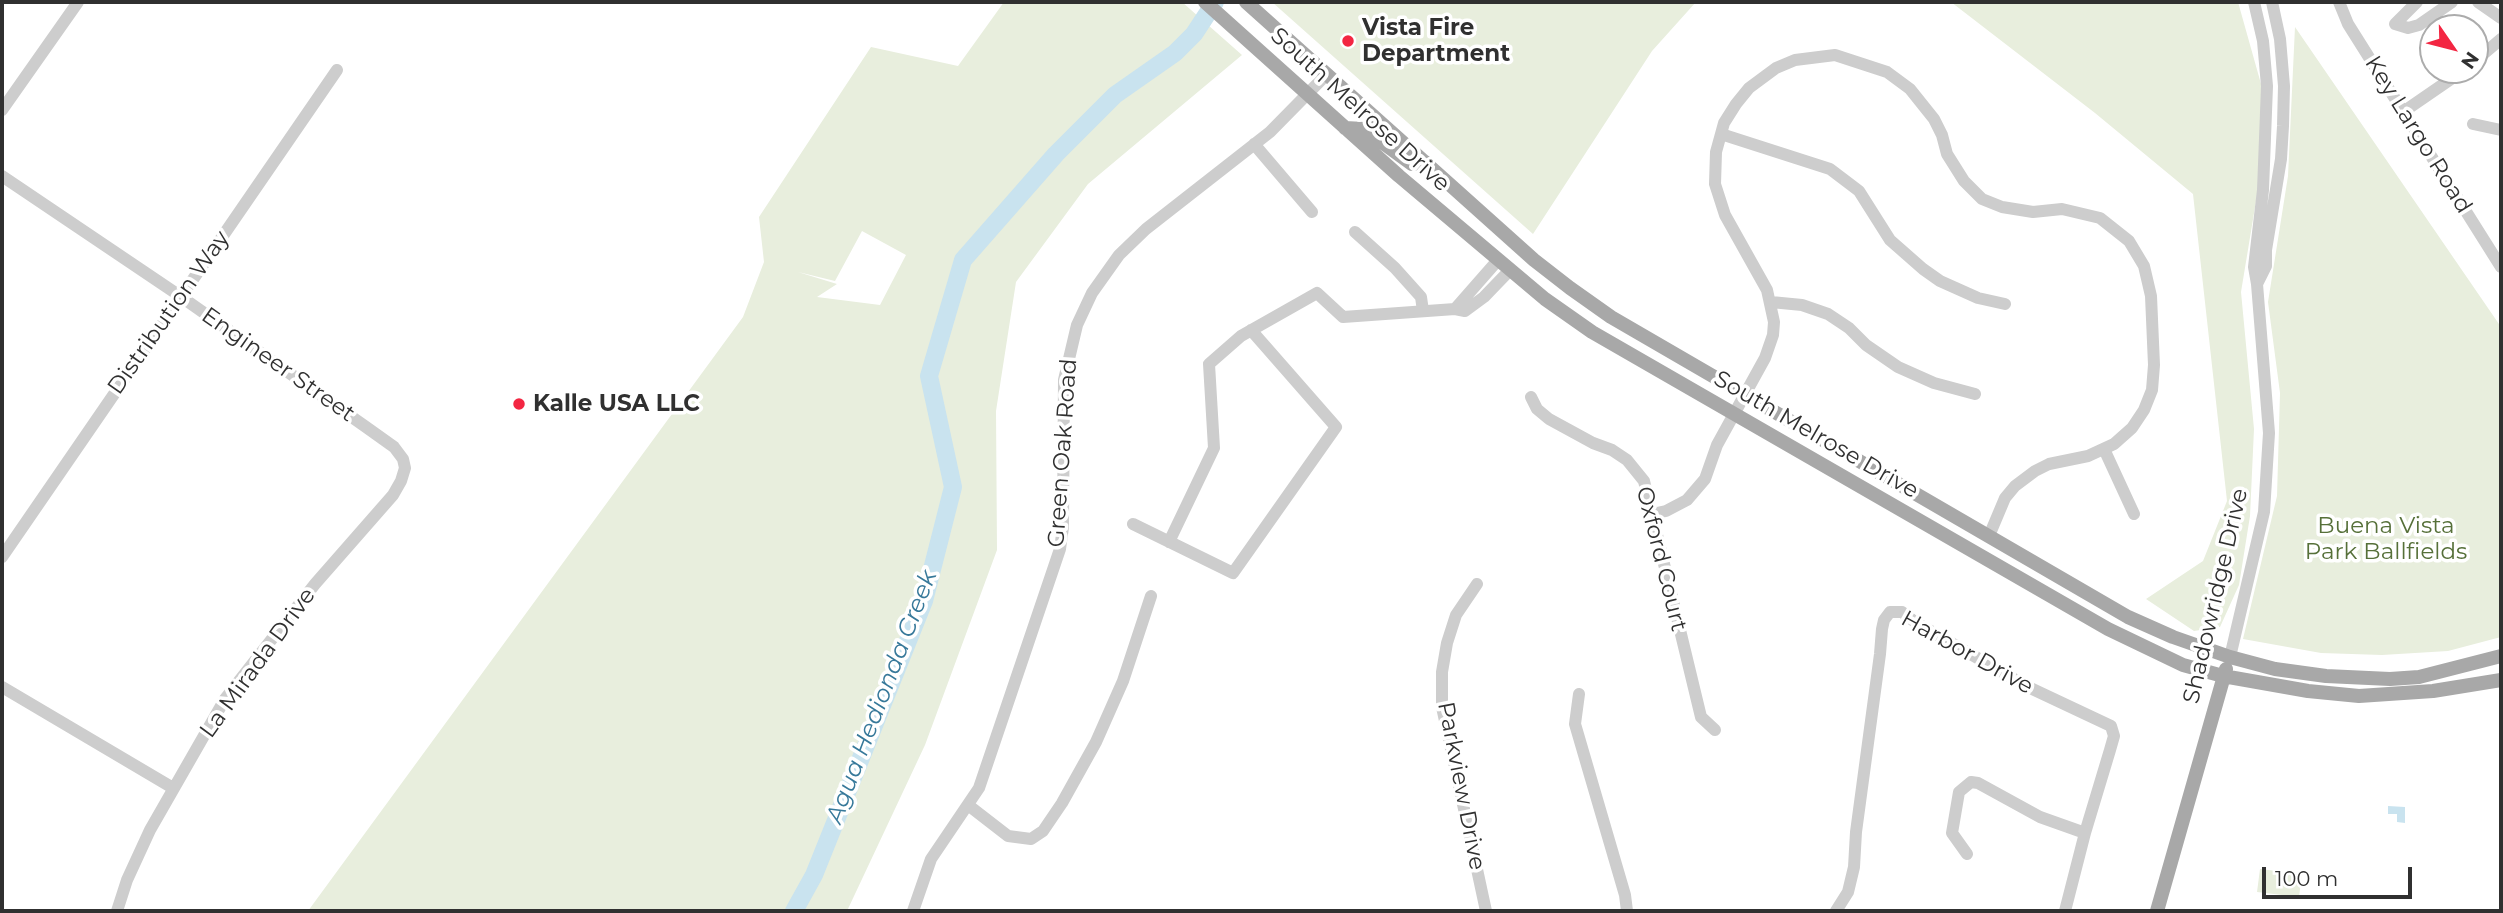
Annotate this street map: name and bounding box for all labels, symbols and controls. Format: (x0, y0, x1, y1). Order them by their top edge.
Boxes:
place label: Vista Fire Department (1362, 14, 1510, 68)
north arrow (2419, 14, 2489, 84)
street label: South Melrose Drive (1265, 22, 1455, 198)
marker: Vista Fire Department (1340, 33, 1356, 49)
text: N (2456, 47, 2484, 73)
street label: Key Largo Road (2358, 51, 2478, 219)
street label: Distribution Way (102, 226, 236, 400)
street label: Engineer Street (196, 302, 360, 428)
street label: Green Oak Road (1043, 358, 1083, 548)
street label: South Melrose Drive (1709, 365, 1923, 505)
place label: Kalle USA LLC (533, 390, 700, 418)
marker: Kalle USA LLC (511, 396, 527, 412)
street label: Oxford Court (1630, 484, 1692, 634)
street label: Shadowridge Drive (2178, 486, 2254, 706)
park label: Buena Vista Park Ballfields (2305, 512, 2467, 566)
water label: Agua Hedionda Creek (820, 566, 944, 828)
street label: La Mirada Drive (194, 583, 322, 743)
street label: Harbor Drive (1896, 605, 2038, 701)
street label: Parkview Drive (1431, 700, 1491, 872)
scale bar (2265, 853, 2416, 897)
text: 100 m (2275, 866, 2338, 891)

